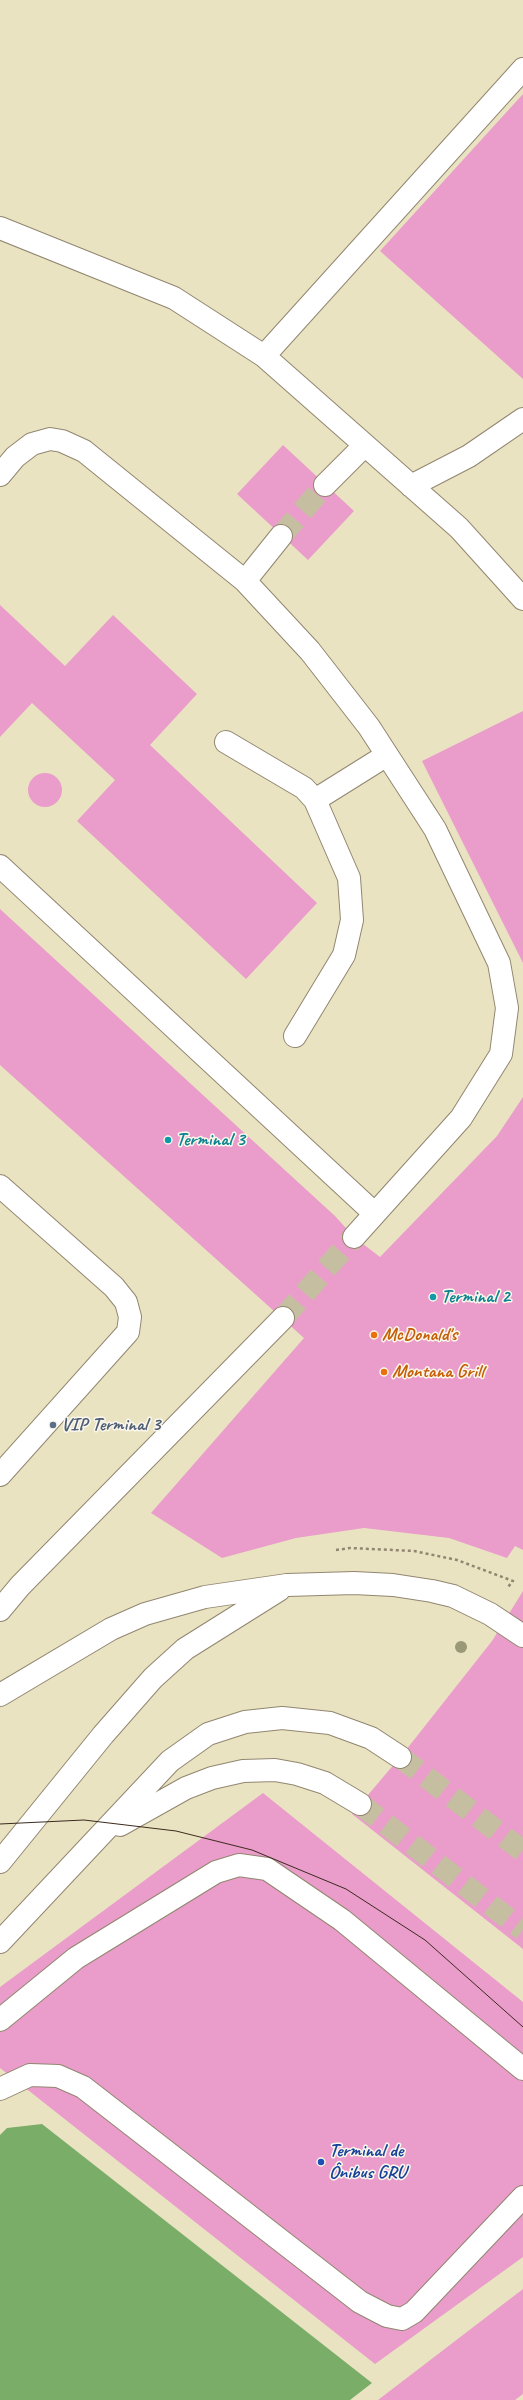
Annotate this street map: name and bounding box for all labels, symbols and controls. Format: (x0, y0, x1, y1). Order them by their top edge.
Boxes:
place label: Terminal 3 (176, 1129, 245, 1151)
marker: Terminal 3 (163, 1135, 173, 1145)
place label: Terminal 2 (441, 1286, 510, 1308)
marker: Terminal 2 (428, 1292, 438, 1302)
place label: McDonald's (382, 1324, 457, 1346)
marker: McDonald's (369, 1330, 379, 1340)
place label: Montana Grill (392, 1361, 484, 1383)
marker: Montana Grill (379, 1367, 389, 1377)
place label: VIP Terminal 3 (61, 1414, 160, 1436)
marker: VIP Terminal 3 (48, 1420, 58, 1430)
place label: Terminal de Ônibus GRU (329, 2140, 406, 2184)
marker: Terminal de Ônibus GRU (316, 2157, 326, 2167)

